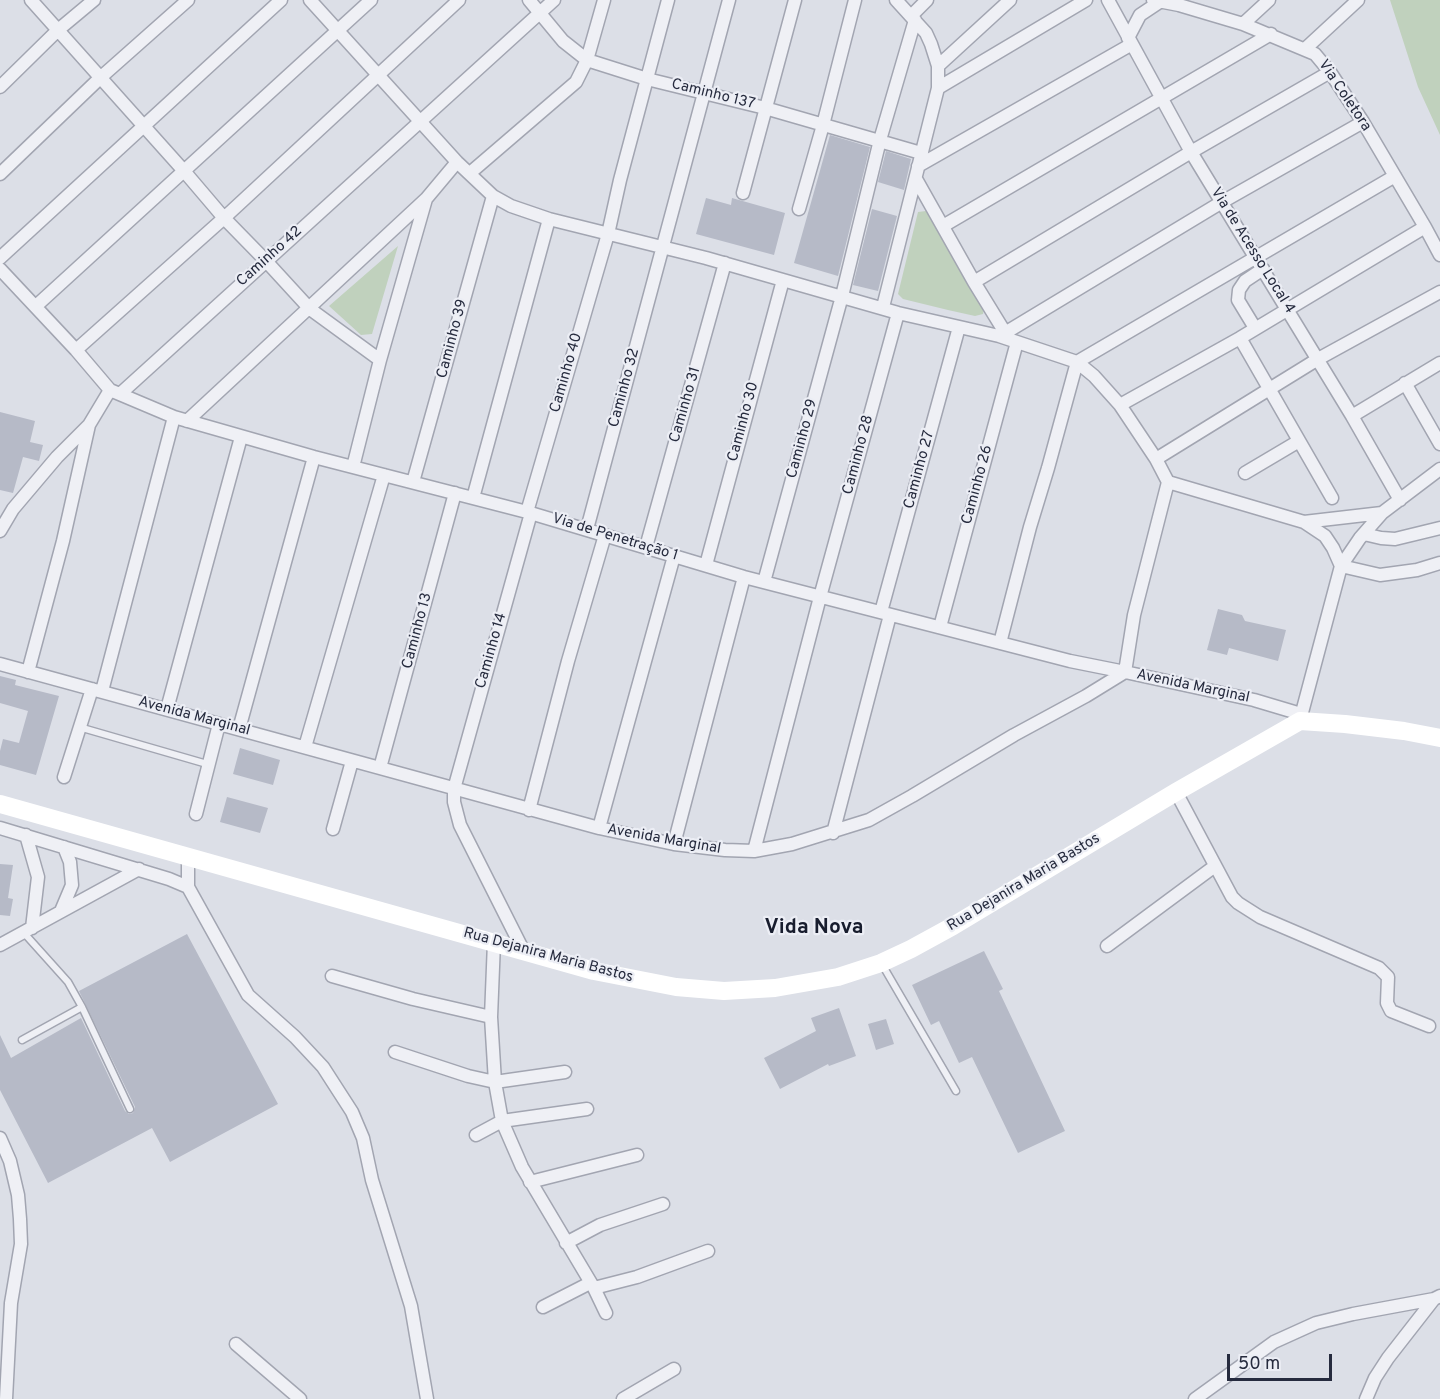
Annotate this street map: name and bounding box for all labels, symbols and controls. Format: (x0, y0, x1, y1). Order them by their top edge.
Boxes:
street label: Via Coletora (1314, 57, 1374, 135)
street label: Caminho 137 (669, 76, 757, 114)
street label: Via de Acesso Local 4 (1206, 185, 1298, 317)
street label: Caminho 42 (234, 223, 306, 291)
street label: Caminho 39 (434, 298, 472, 380)
street label: Caminho 40 (547, 331, 587, 415)
street label: Caminho 32 (606, 346, 644, 430)
street label: Caminho 31 (667, 365, 705, 445)
street label: Caminho 30 (725, 380, 763, 464)
street label: Caminho 29 (784, 397, 822, 481)
street label: Caminho 28 (840, 413, 878, 497)
street label: Caminho 27 (901, 429, 939, 511)
street label: Caminho 26 (959, 443, 997, 527)
street label: Via de Penetração 1 (550, 510, 680, 566)
street label: Caminho 13 (399, 591, 437, 671)
street label: Caminho 14 (473, 611, 511, 691)
street label: Avenida Marginal (1135, 666, 1251, 708)
street label: Avenida Marginal (136, 693, 252, 741)
street label: Avenida Marginal (606, 821, 722, 859)
street label: Rua Dejanira Maria Bastos (944, 830, 1104, 936)
district label: Vida Nova (765, 916, 863, 942)
street label: Rua Dejanira Maria Bastos (461, 925, 635, 987)
scale bar (1230, 1342, 1335, 1380)
text: 50 m (1238, 1353, 1280, 1376)

